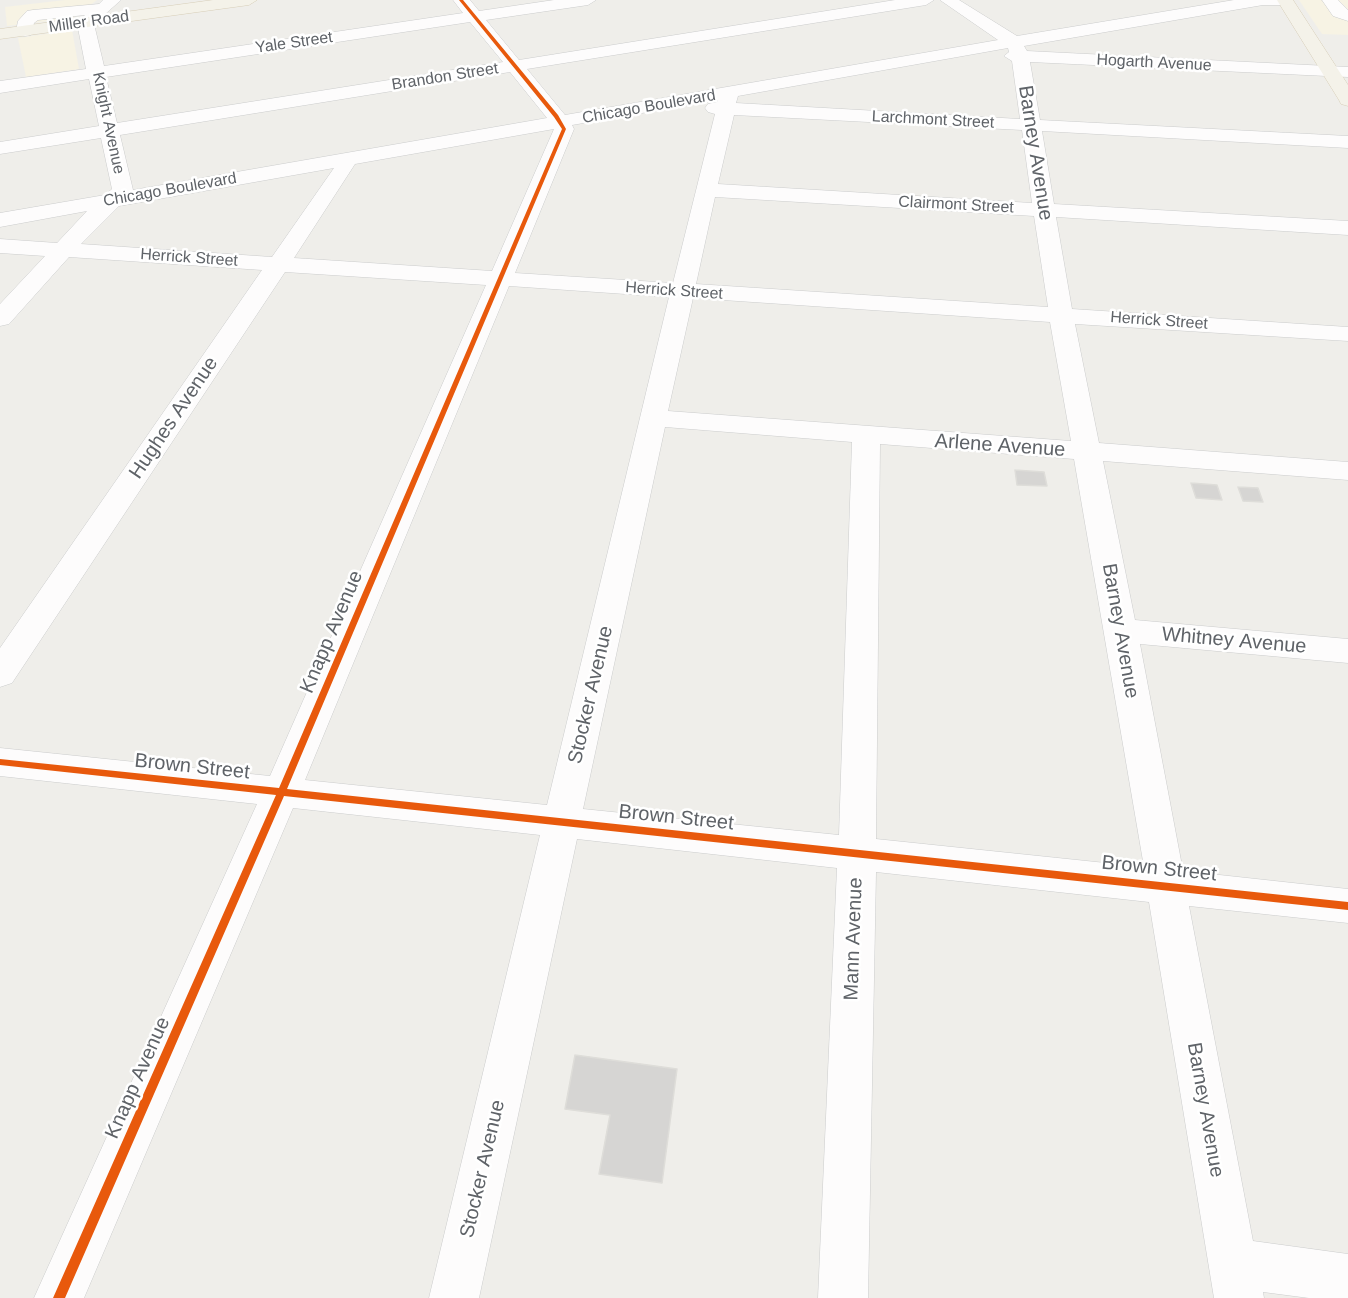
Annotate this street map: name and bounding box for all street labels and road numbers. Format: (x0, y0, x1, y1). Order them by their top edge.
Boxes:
street label: Miller Road (48, 7, 130, 37)
street label: Yale Street (254, 28, 334, 58)
street label: Hogarth Avenue (1096, 50, 1212, 76)
street label: Brandon Street (390, 59, 500, 95)
street label: Knight Avenue (88, 70, 128, 176)
street label: Barney Avenue (1012, 84, 1058, 222)
street label: Chicago Boulevard (581, 86, 717, 128)
street label: Larchmont Street (871, 107, 995, 133)
street label: Chicago Boulevard (102, 169, 238, 211)
street label: Clairmont Street (898, 192, 1014, 218)
street label: Herrick Street (140, 245, 238, 271)
street label: Herrick Street (625, 278, 723, 304)
street label: Herrick Street (1110, 308, 1208, 334)
street label: Hughes Avenue (124, 352, 224, 484)
street label: Arlene Avenue (934, 429, 1066, 463)
street label: Barney Avenue (1096, 562, 1144, 700)
street label: Knapp Avenue (295, 567, 369, 697)
street label: Whitney Avenue (1161, 623, 1307, 659)
street label: Stocker Avenue (563, 624, 619, 766)
street label: Brown Street (133, 749, 251, 785)
street label: Brown Street (617, 800, 735, 836)
street label: Brown Street (1100, 851, 1218, 887)
street label: Mann Avenue (840, 877, 868, 1001)
street label: Knapp Avenue (100, 1013, 176, 1143)
street label: Barney Avenue (1181, 1041, 1229, 1179)
street label: Stocker Avenue (455, 1098, 511, 1240)

